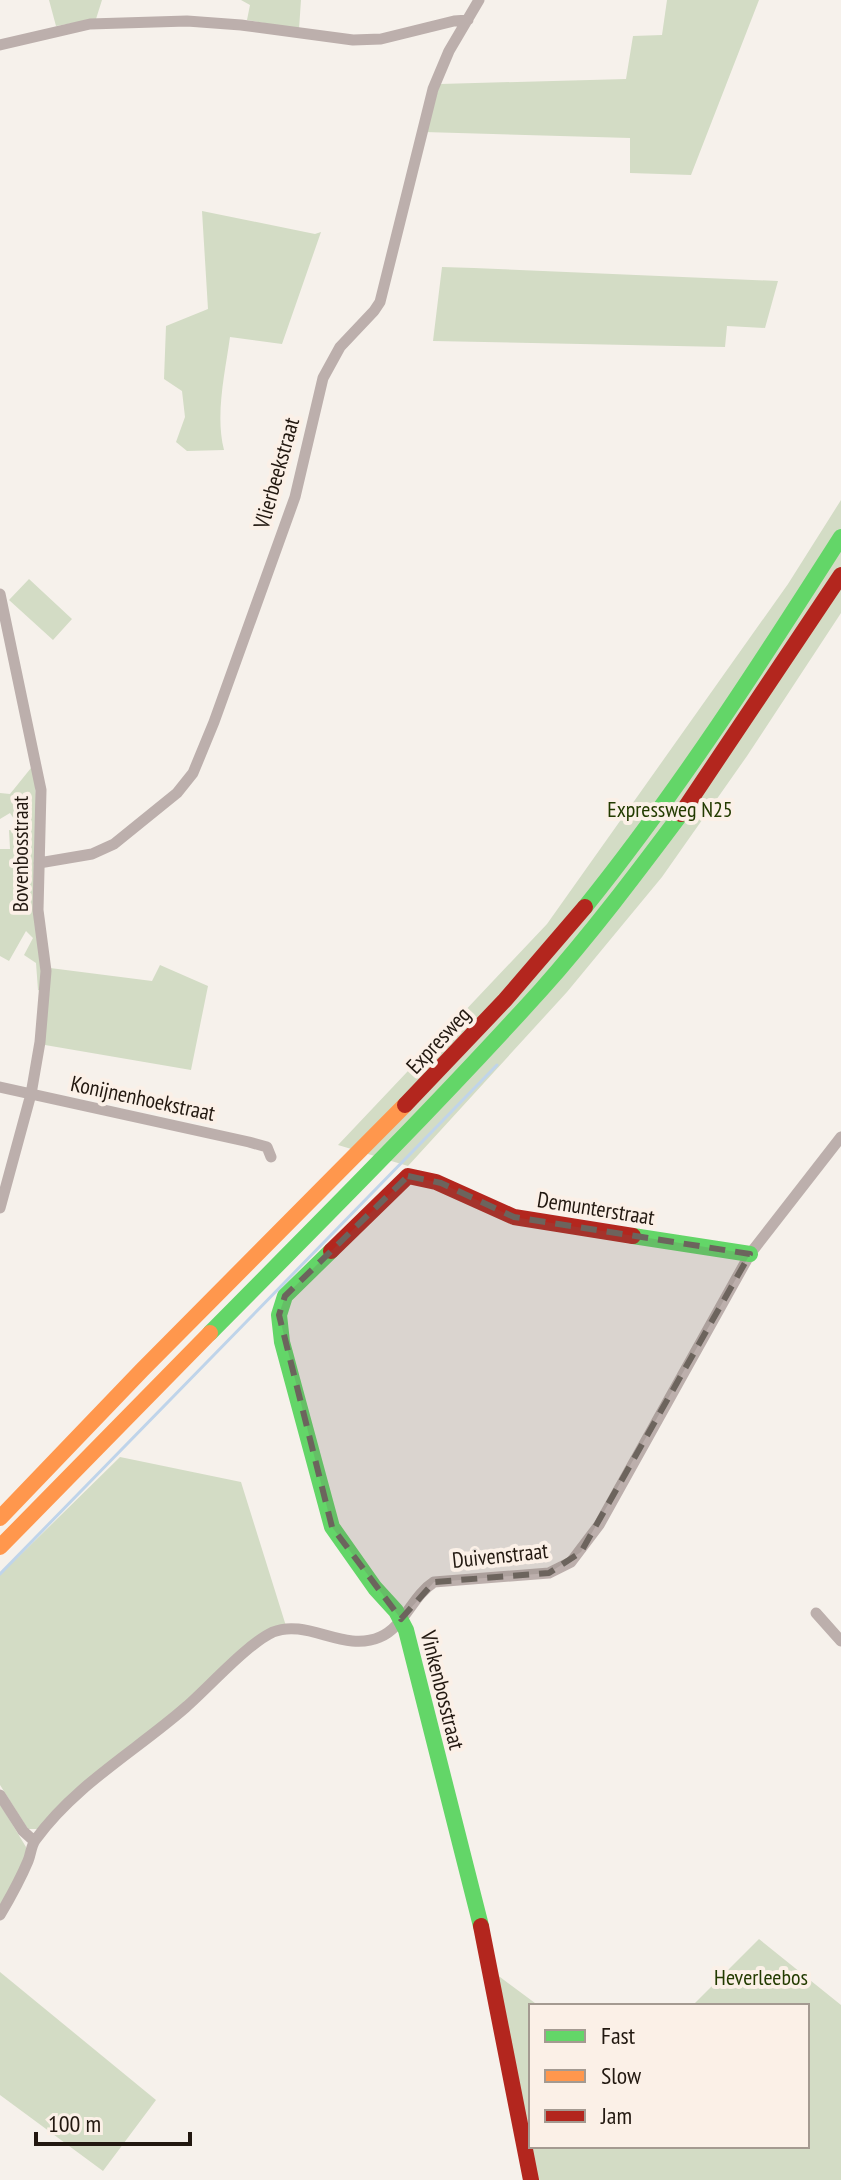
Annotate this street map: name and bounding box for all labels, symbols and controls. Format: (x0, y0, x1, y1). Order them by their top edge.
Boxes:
street label: Vlierbeekstraat (246, 414, 305, 533)
park label: Expressweg N25 (607, 795, 733, 823)
street label: Bovenbosstraat (6, 796, 34, 912)
street label: Expresweg (400, 1001, 476, 1079)
street label: Konijnenhoekstraat (68, 1069, 218, 1127)
street label: Demunterstraat (535, 1185, 657, 1231)
street label: Duivenstraat (451, 1536, 549, 1574)
street label: Vinkenbosstraat (414, 1627, 471, 1752)
park label: Heverleebos (714, 1963, 808, 1991)
legend (529, 2004, 809, 2148)
text: Fast (601, 2020, 636, 2051)
text: Slow (601, 2060, 642, 2091)
scale bar (36, 2096, 190, 2146)
text: Jam (600, 2100, 632, 2131)
text: 100 m (48, 2108, 101, 2139)

